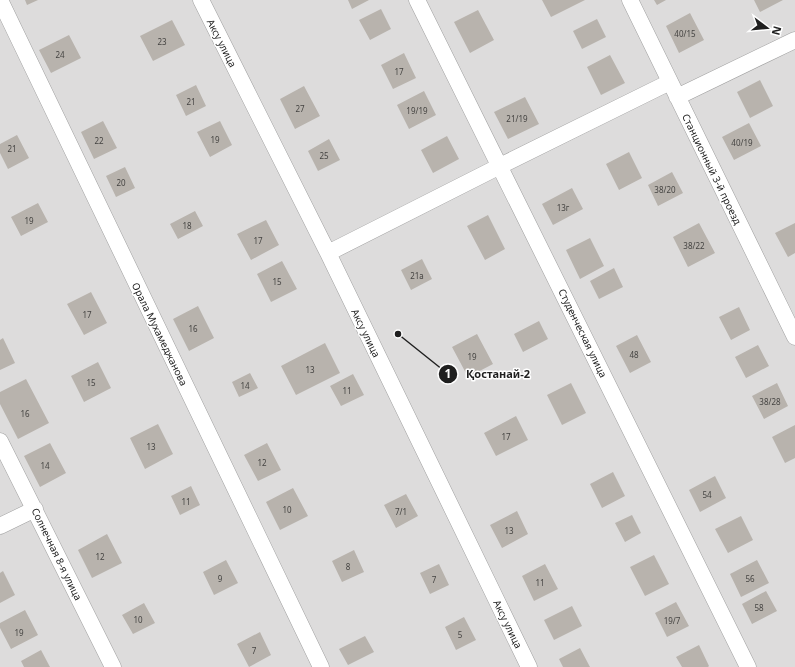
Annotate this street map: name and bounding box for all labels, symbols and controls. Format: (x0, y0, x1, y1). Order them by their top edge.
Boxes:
north arrow (747, 8, 787, 48)
street label: Аксу улица (204, 16, 240, 70)
text: N (769, 25, 786, 37)
house number: 40/15 (674, 28, 696, 39)
house number: 23 (157, 36, 167, 47)
house number: 24 (55, 49, 65, 60)
house number: 17 (394, 66, 404, 77)
house number: 21 (186, 96, 196, 107)
house number: 27 (295, 103, 305, 114)
house number: 19/19 (406, 105, 428, 116)
street label: Станционный 3-й проезд (679, 111, 745, 227)
house number: 21/19 (506, 113, 528, 124)
house number: 19 (210, 134, 220, 145)
house number: 22 (94, 135, 104, 146)
house number: 40/19 (731, 137, 753, 148)
house number: 21 (7, 143, 17, 154)
house number: 25 (319, 150, 329, 161)
house number: 20 (116, 177, 126, 188)
house number: 38/20 (654, 184, 676, 195)
house number: 13г (557, 202, 570, 213)
house number: 19 (24, 215, 34, 226)
house number: 18 (182, 220, 192, 231)
house number: 17 (253, 235, 263, 246)
house number: 38/22 (683, 240, 705, 251)
house number: 21а (410, 270, 424, 281)
house number: 15 (272, 276, 282, 287)
street label: Орала Мухамеджанова (129, 280, 191, 388)
street label: Студенческая улица (555, 286, 611, 380)
street label: Аксу улица (348, 306, 384, 360)
house number: 17 (82, 309, 92, 320)
house number: 16 (188, 323, 198, 334)
house number: 48 (629, 349, 639, 360)
house number: 19 (467, 351, 477, 362)
callout: Қостанай-2 (438, 362, 538, 385)
house number: 13 (305, 364, 315, 375)
text: 1 (445, 365, 451, 382)
text: Қостанай-2 (466, 366, 530, 381)
house number: 15 (86, 377, 96, 388)
house number: 14 (240, 380, 250, 391)
house number: 11 (342, 385, 352, 396)
house number: 38/28 (759, 396, 781, 407)
house number: 16 (20, 408, 30, 419)
house number: 17 (501, 431, 511, 442)
house number: 13 (146, 441, 156, 452)
house number: 12 (257, 457, 267, 468)
house number: 14 (40, 460, 50, 471)
house number: 54 (702, 489, 712, 500)
house number: 11 (181, 496, 191, 507)
house number: 10 (282, 504, 292, 515)
street label: Солнечная 8-я улица (28, 505, 86, 603)
house number: 7/1 (395, 506, 407, 517)
house number: 13 (504, 525, 514, 536)
house number: 12 (95, 551, 105, 562)
house number: 8 (346, 561, 351, 572)
house number: 9 (218, 573, 223, 584)
house number: 56 (745, 573, 755, 584)
house number: 7 (432, 574, 437, 585)
house number: 11 (535, 577, 545, 588)
street label: Аксу улица (490, 597, 526, 651)
house number: 58 (754, 602, 764, 613)
house number: 10 (133, 614, 143, 625)
house number: 19/7 (664, 615, 681, 626)
house number: 19 (14, 627, 24, 638)
house number: 5 (458, 629, 463, 640)
house number: 7 (252, 645, 257, 656)

